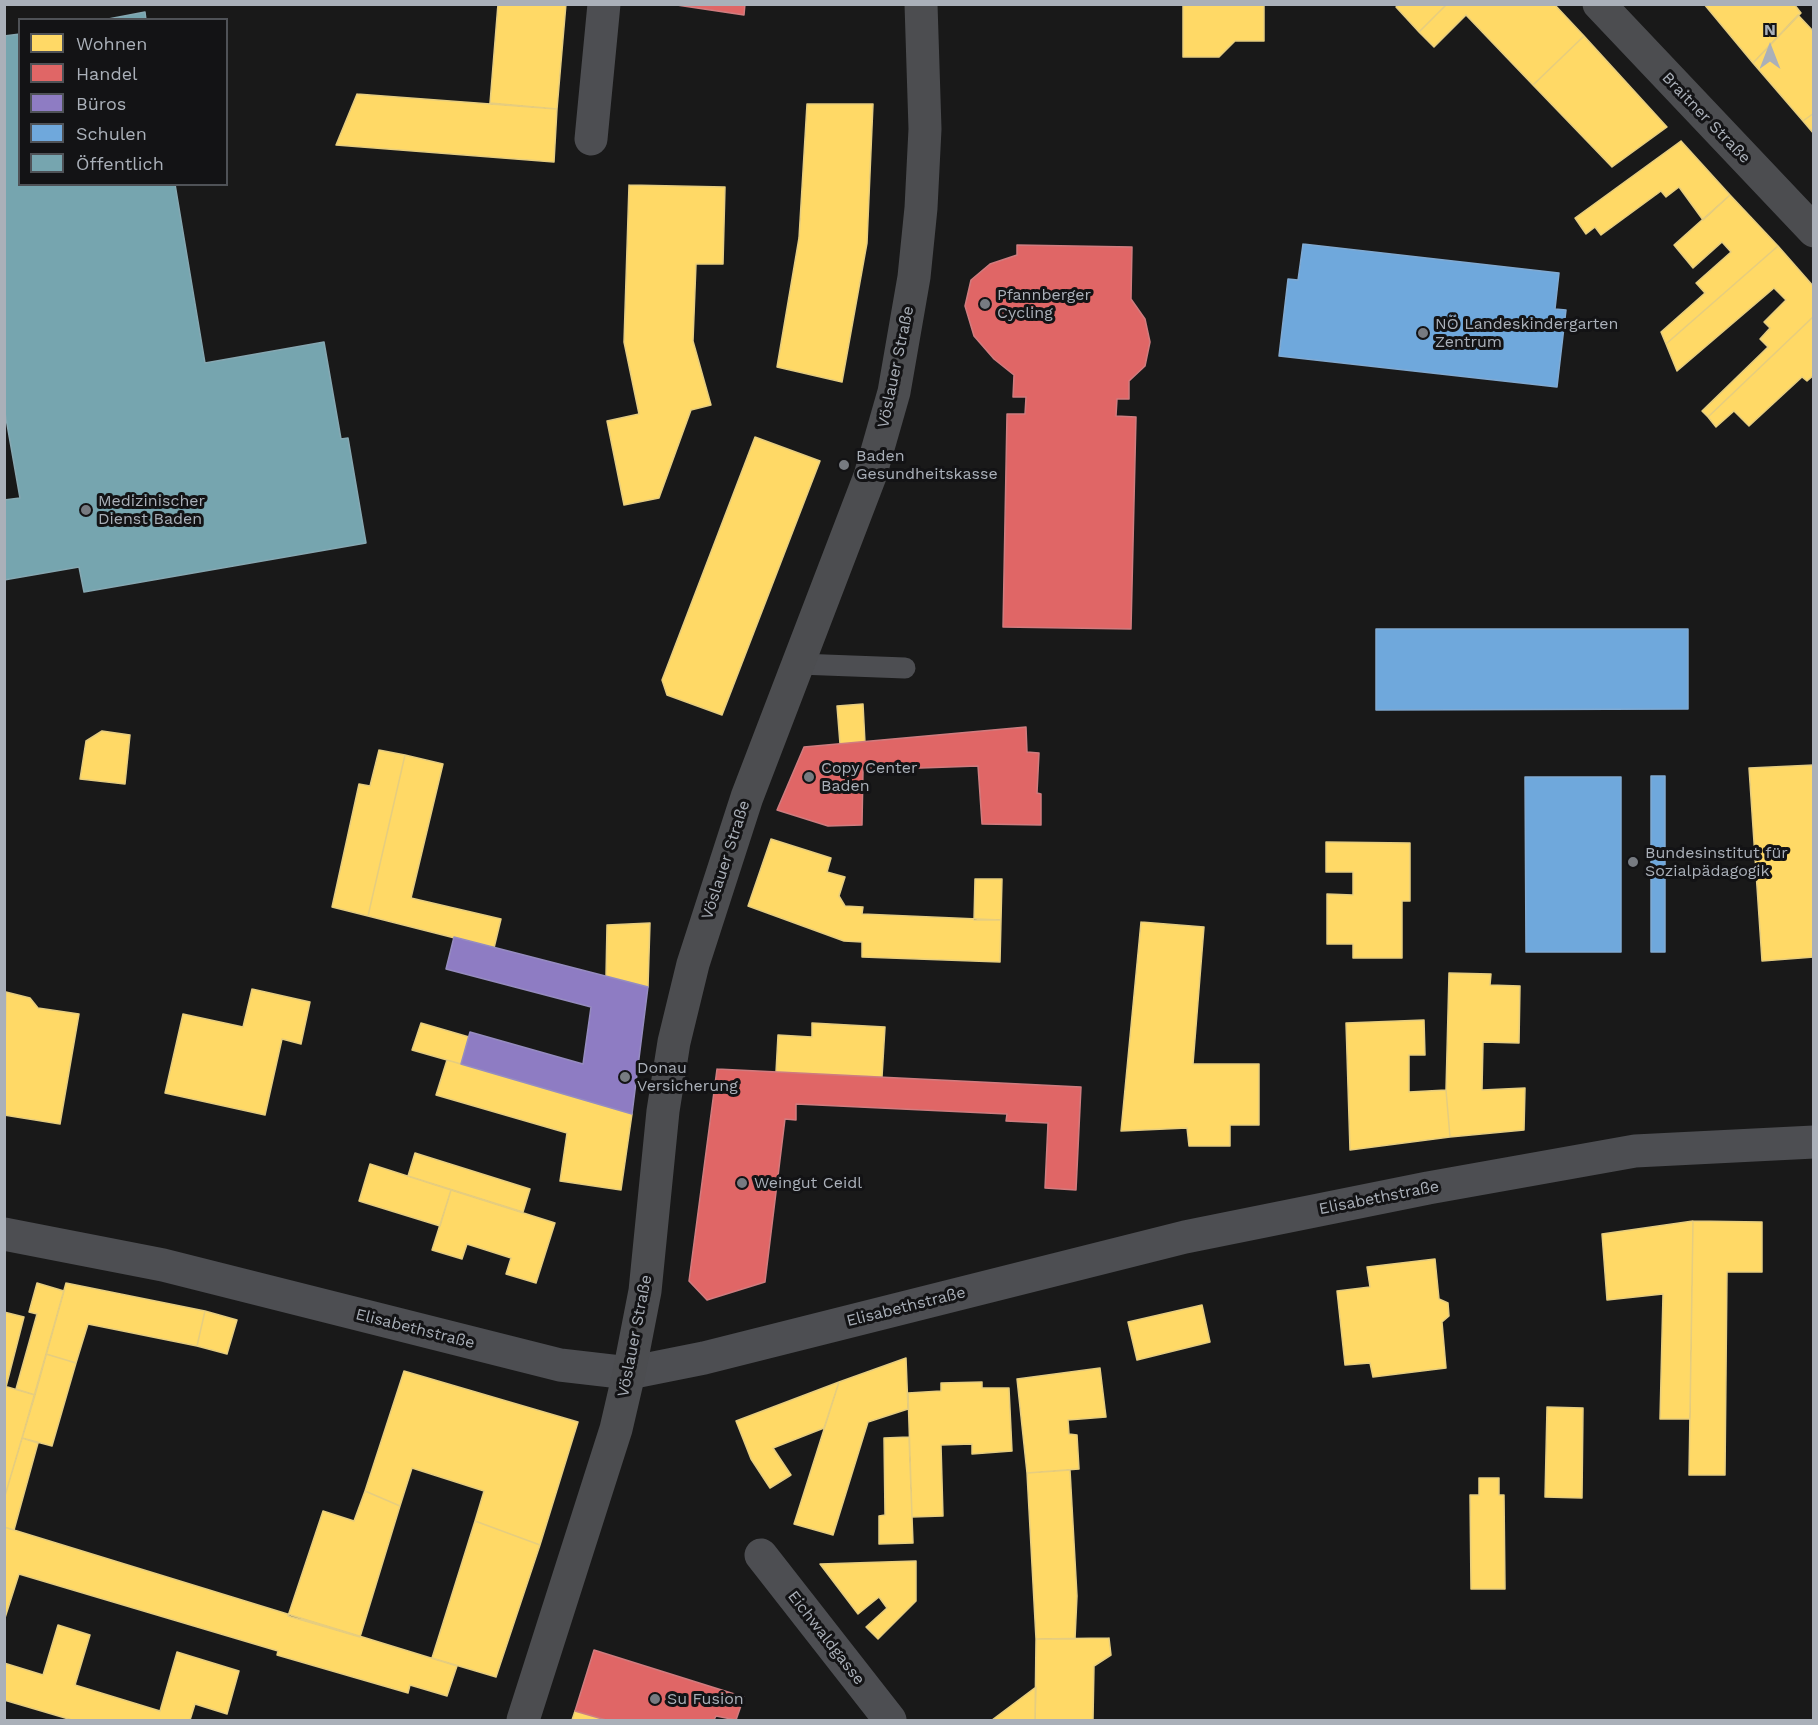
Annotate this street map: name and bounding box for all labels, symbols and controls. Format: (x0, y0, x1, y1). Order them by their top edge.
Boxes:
legend (18, 18, 228, 186)
north arrow (1740, 18, 1800, 78)
text: N (1764, 20, 1776, 39)
text: Wohnen (76, 33, 147, 54)
text: Handel (76, 63, 138, 84)
street label: Braitner Straße (1658, 68, 1754, 168)
text: Büros (76, 93, 126, 114)
text: Schulen (76, 123, 147, 144)
text: Öffentlich (76, 153, 164, 174)
place label: Pfannberger Cycling (997, 285, 1091, 323)
marker: Pfannberger Cycling (978, 297, 992, 311)
street label: Vöslauer Straße (874, 304, 918, 430)
place label: NÖ Landeskindergarten Zentrum (1435, 314, 1618, 352)
marker: NÖ Landeskindergarten Zentrum (1416, 326, 1430, 340)
place label: Baden Gesundheitskasse (856, 446, 998, 484)
marker: Baden Gesundheitskasse (837, 458, 851, 472)
place label: Medizinischer Dienst Baden (98, 491, 205, 529)
marker: Medizinischer Dienst Baden (79, 503, 93, 517)
place label: Copy Center Baden (821, 758, 918, 796)
marker: Copy Center Baden (802, 770, 816, 784)
street label: Vöslauer Straße (698, 798, 754, 922)
place label: Bundesinstitut für Sozialpädagogik (1645, 843, 1788, 881)
marker: Bundesinstitut für Sozialpädagogik (1626, 855, 1640, 869)
place label: Donau Versicherung (637, 1058, 738, 1096)
marker: Donau Versicherung (618, 1070, 632, 1084)
place label: Weingut Ceidl (754, 1173, 862, 1193)
marker: Weingut Ceidl (735, 1176, 749, 1190)
street label: Elisabethstraße (1317, 1177, 1441, 1219)
street label: Vöslauer Straße (614, 1273, 656, 1399)
street label: Elisabethstraße (844, 1283, 968, 1331)
street label: Elisabethstraße (353, 1305, 477, 1353)
street label: Eichwaldgasse (783, 1587, 869, 1689)
place label: Su Fusion (667, 1689, 744, 1709)
marker: Su Fusion (648, 1692, 662, 1706)

